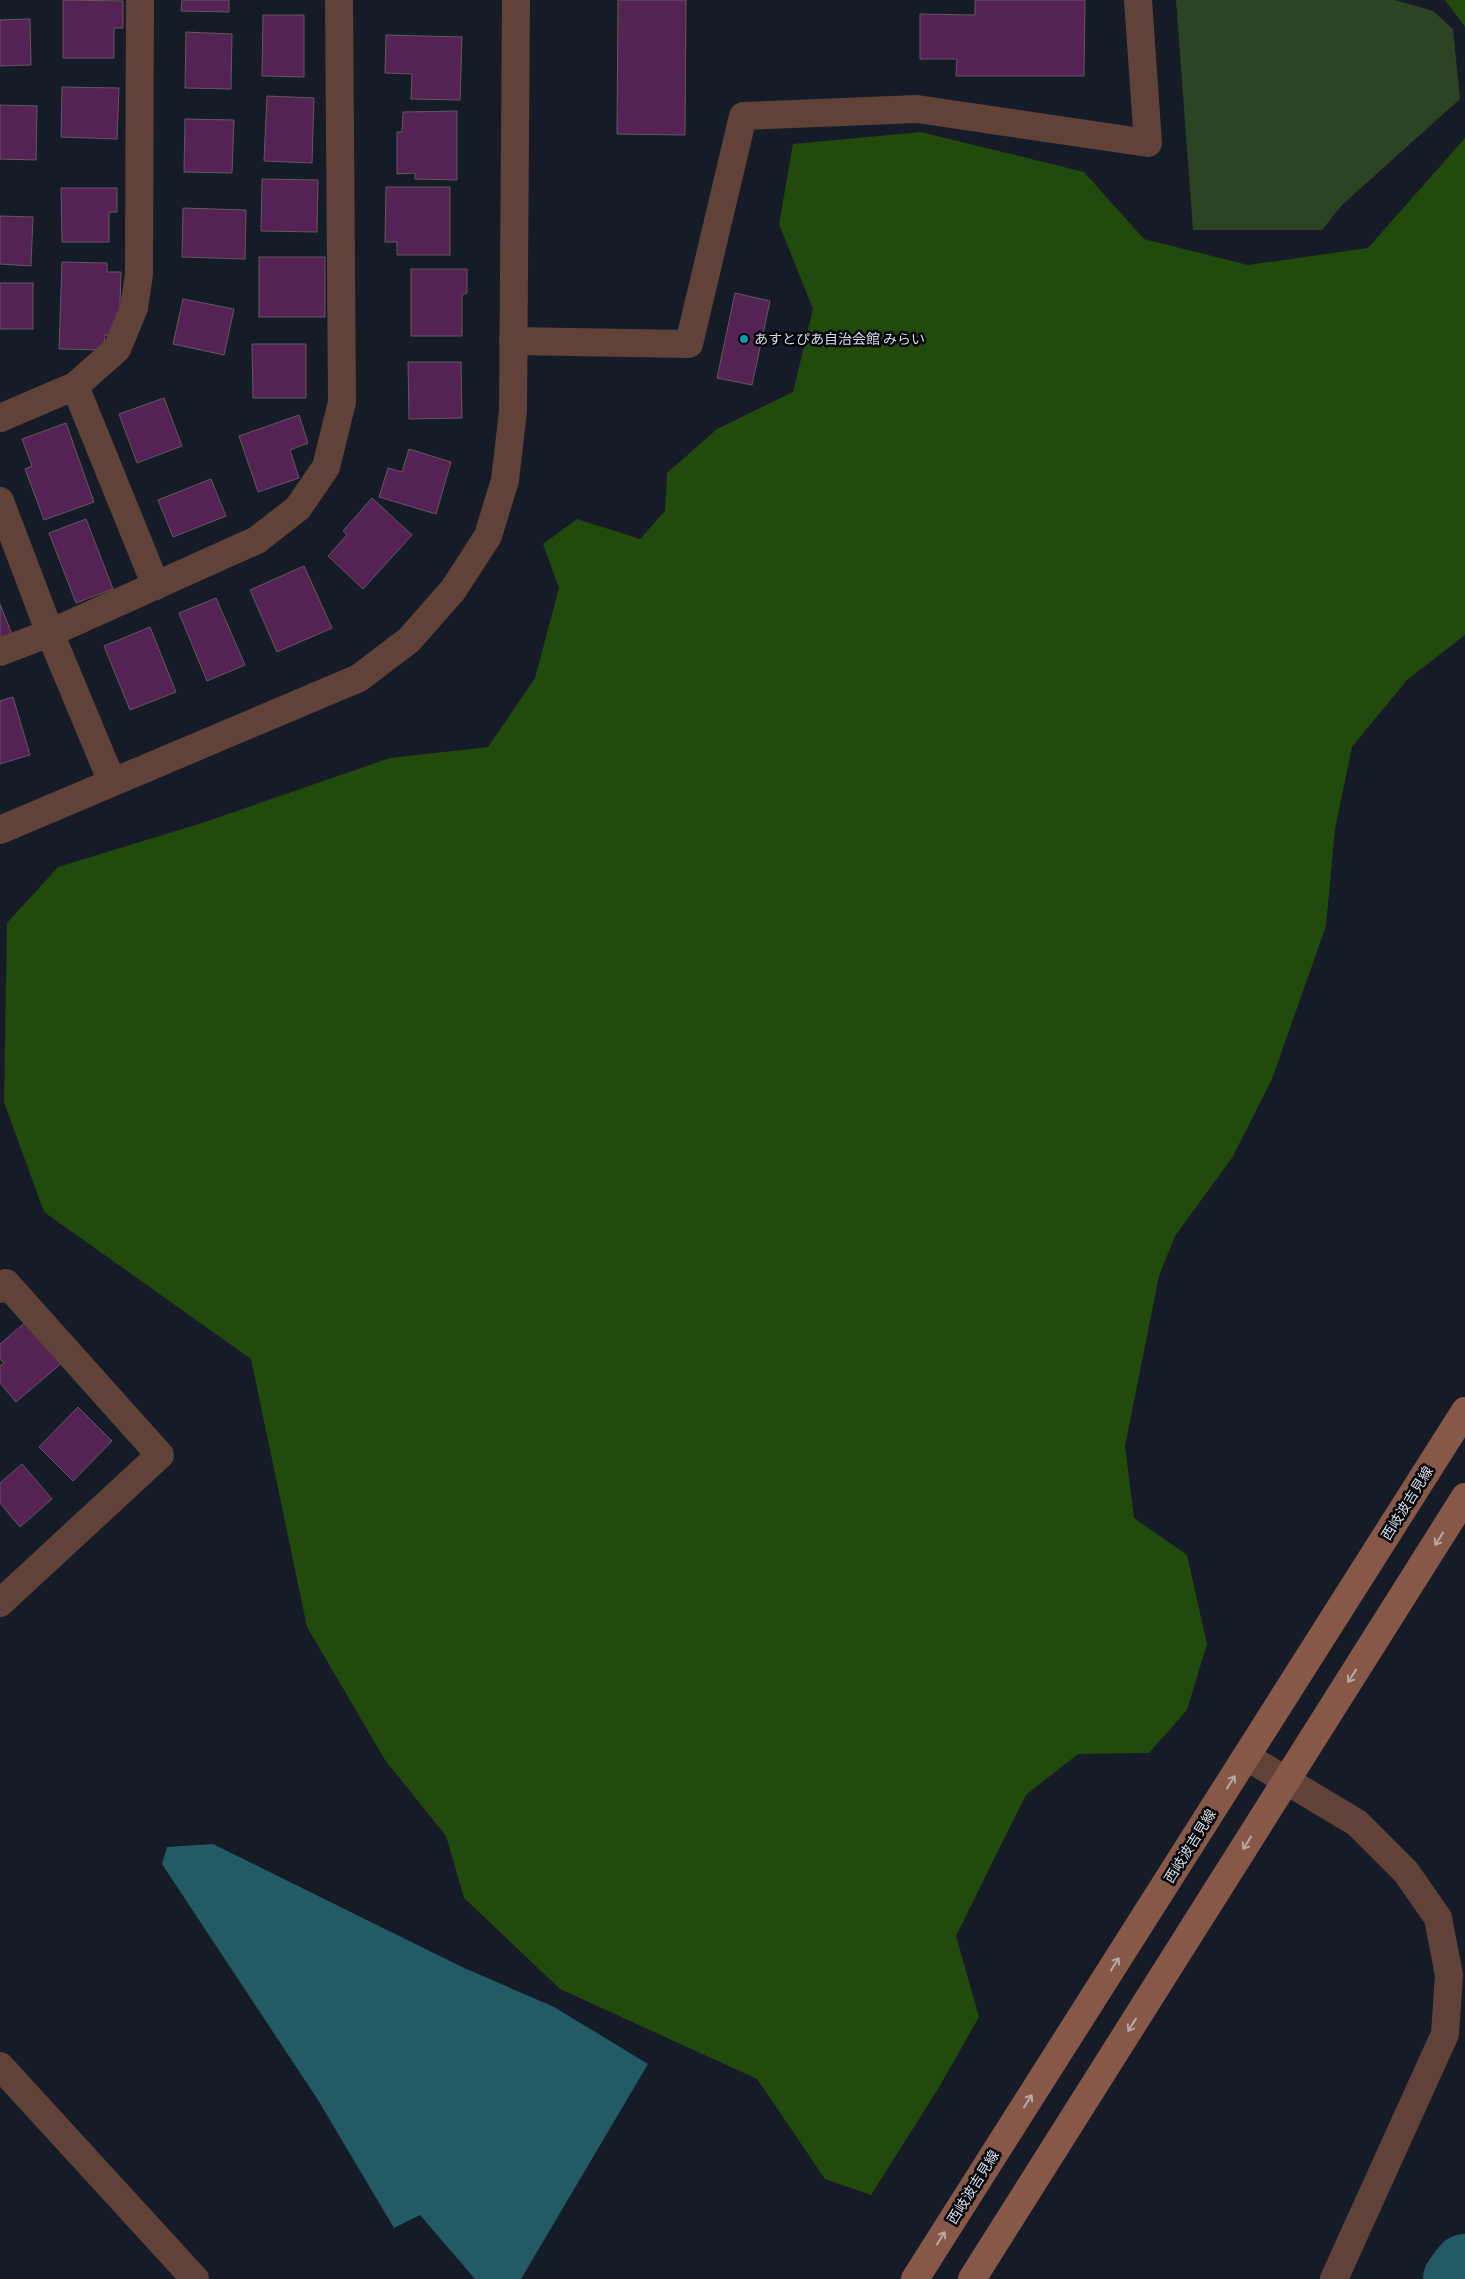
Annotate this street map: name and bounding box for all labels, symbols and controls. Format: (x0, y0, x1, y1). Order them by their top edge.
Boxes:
place label: あすとぴあ自治会館 みらい (754, 328, 925, 349)
marker: あすとぴあ自治会館 みらい (738, 333, 750, 345)
street label: 西岐波吉見線 (1375, 1462, 1438, 1544)
one-way arrow (1434, 1531, 1444, 1545)
one-way arrow (1347, 1669, 1358, 1683)
one-way arrow (1226, 1776, 1236, 1790)
street label: 西岐波吉見線 (1158, 1805, 1221, 1887)
one-way arrow (1242, 1836, 1252, 1850)
one-way arrow (1111, 1957, 1121, 1971)
one-way arrow (1127, 2018, 1138, 2032)
one-way arrow (1023, 2094, 1033, 2108)
street label: 西岐波吉見線 (941, 2146, 1004, 2228)
one-way arrow (936, 2231, 946, 2245)

